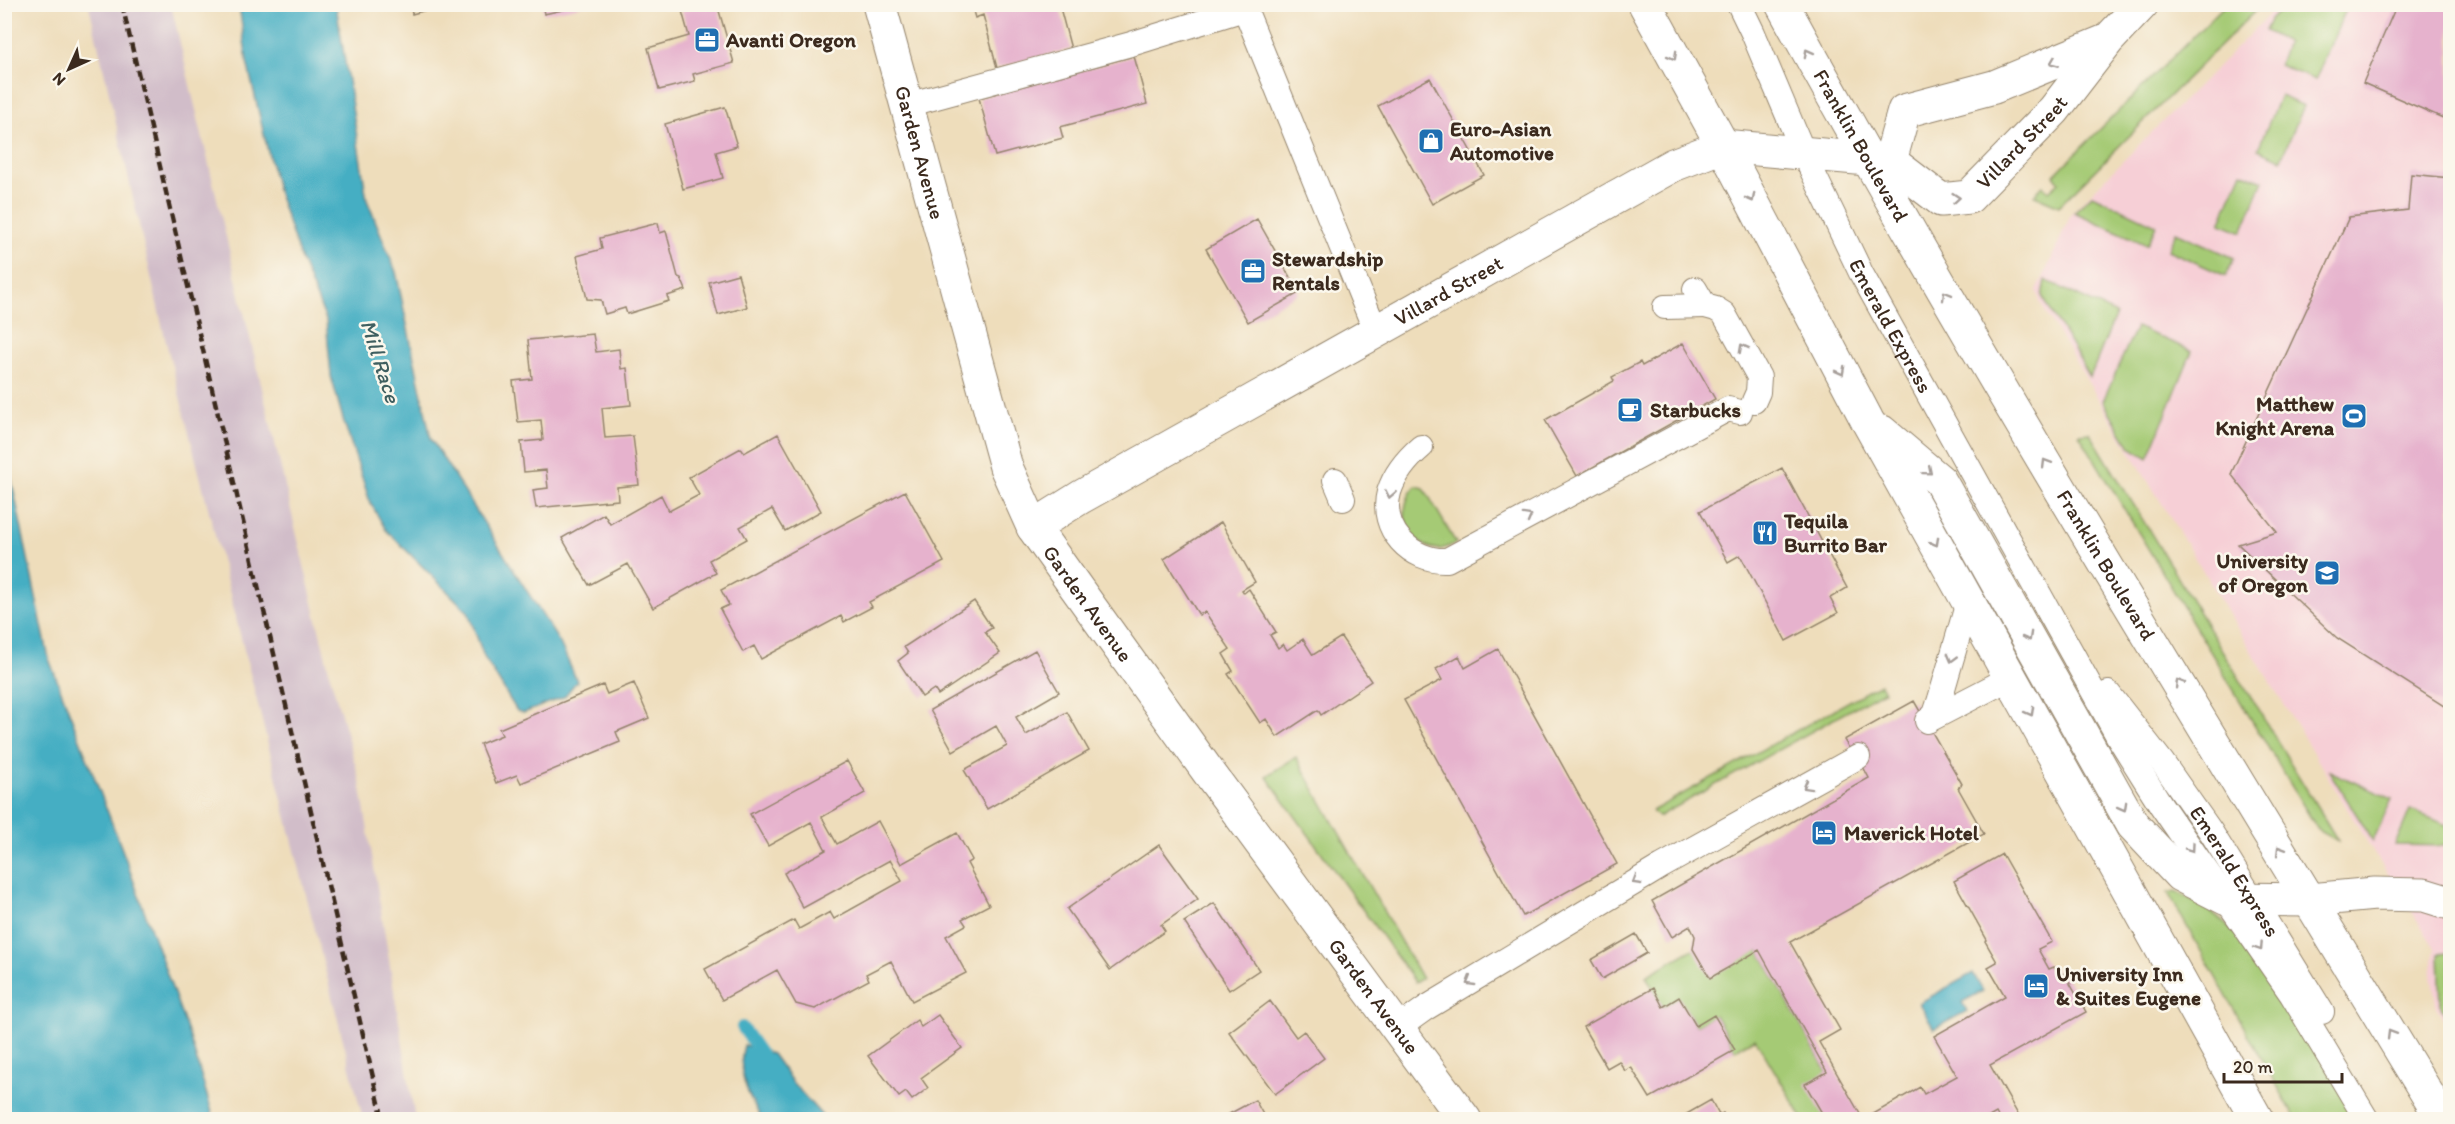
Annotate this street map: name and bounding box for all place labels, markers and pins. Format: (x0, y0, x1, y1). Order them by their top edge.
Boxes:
office icon: Avanti Oregon (692, 25, 722, 55)
place label: Avanti Oregon (725, 27, 856, 53)
place label: Euro-Asian Automotive (1449, 116, 1554, 165)
shop icon: Euro-Asian Automotive (1416, 126, 1446, 156)
place label: Stewardship Rentals (1272, 246, 1383, 295)
office icon: Stewardship Rentals (1238, 256, 1268, 286)
place label: Matthew Knight Arena (2215, 391, 2335, 441)
cafe icon: Starbucks (1615, 395, 1645, 425)
place label: Starbucks (1650, 397, 1741, 422)
sports icon: Matthew Knight Arena (2339, 401, 2369, 431)
place label: Tequila Burrito Bar (1783, 508, 1888, 557)
restaurant icon: Tequila Burrito Bar (1750, 518, 1780, 548)
place label: University of Oregon (2216, 548, 2309, 598)
school or university icon: University of Oregon (2312, 558, 2342, 588)
hotel icon: Maverick Hotel (1809, 818, 1839, 848)
place label: Maverick Hotel (1844, 820, 1980, 845)
place label: University Inn & Suites Eugene (2056, 961, 2201, 1011)
hotel icon: University Inn & Suites Eugene (2021, 971, 2051, 1001)

